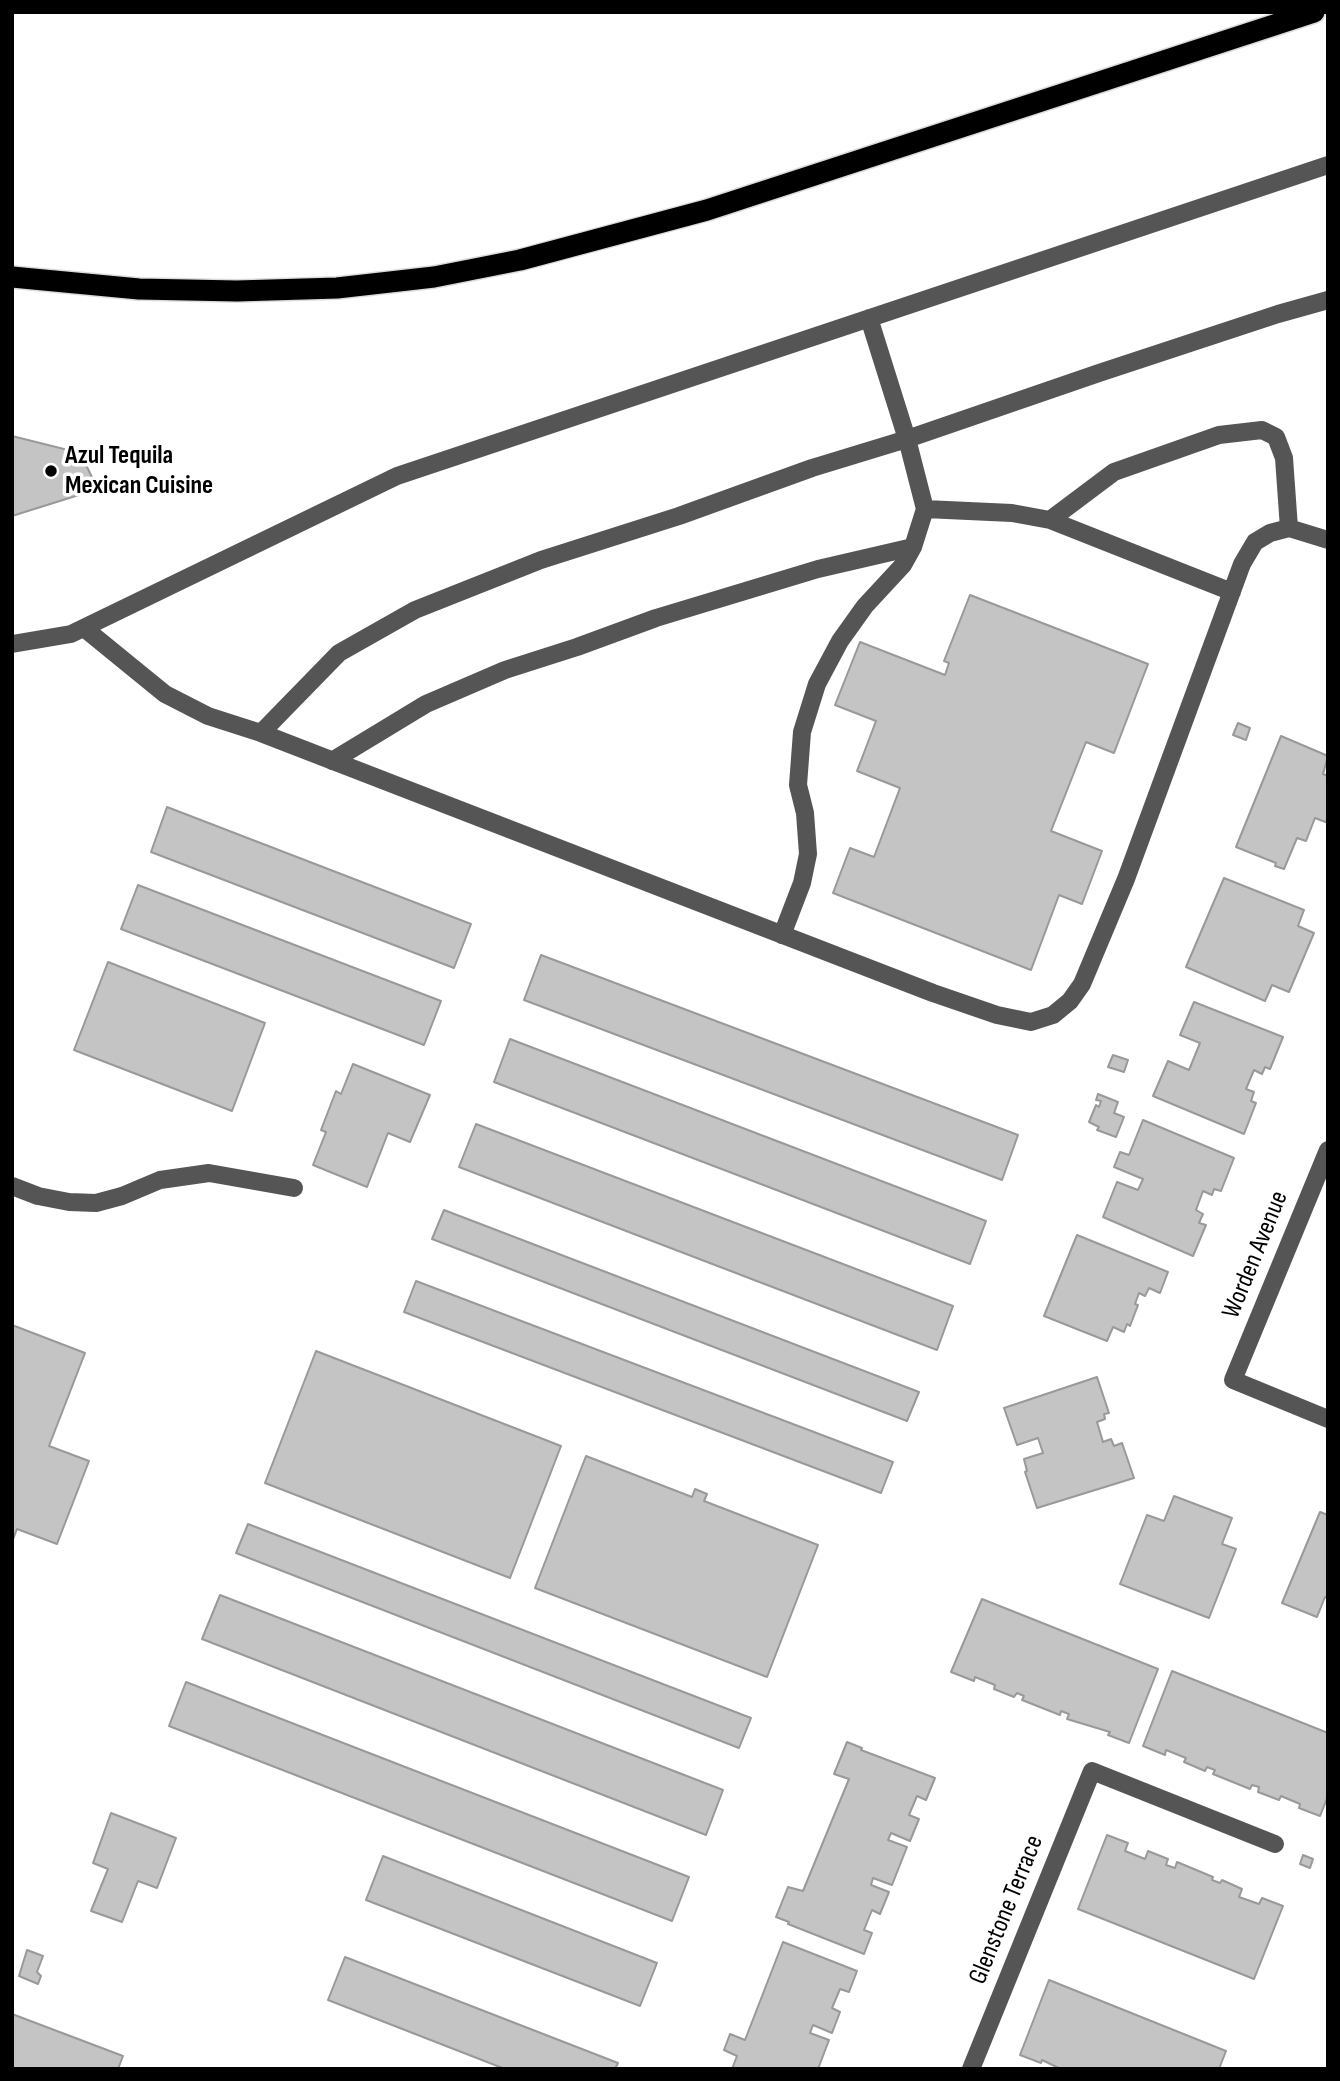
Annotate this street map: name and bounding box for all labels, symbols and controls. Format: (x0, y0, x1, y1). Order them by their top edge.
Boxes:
place label: Azul Tequila Mexican Cuisine (65, 440, 213, 502)
marker: Azul Tequila Mexican Cuisine (43, 463, 59, 479)
street label: Worden Avenue (1216, 1187, 1296, 1323)
street label: Glenstone Terrace (963, 1831, 1051, 1989)

